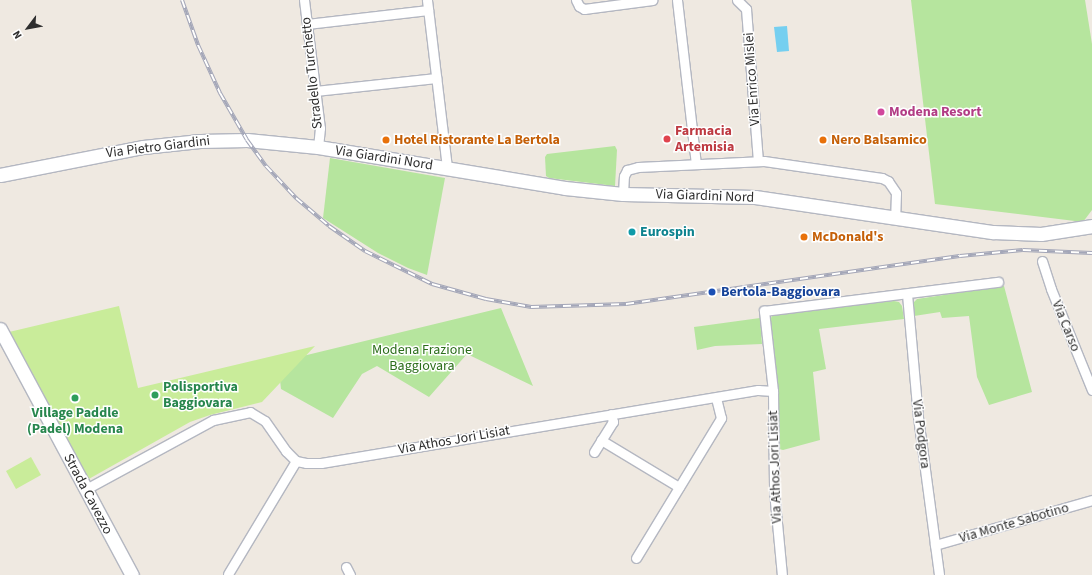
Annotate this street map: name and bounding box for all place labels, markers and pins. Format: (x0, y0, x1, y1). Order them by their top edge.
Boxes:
place label: Modena Resort (889, 104, 981, 120)
marker: Modena Resort (876, 107, 886, 117)
place label: Farmacia Artemisia (675, 123, 734, 156)
place label: Hotel Ristorante La Bertola (394, 132, 560, 148)
place label: Nero Balsamico (831, 132, 927, 148)
marker: Farmacia Artemisia (662, 134, 672, 144)
marker: Hotel Ristorante La Bertola (381, 135, 391, 145)
marker: Nero Balsamico (818, 135, 828, 145)
place label: Eurospin (640, 224, 695, 240)
marker: Eurospin (627, 227, 637, 237)
place label: McDonald's (812, 229, 883, 245)
marker: McDonald's (799, 232, 809, 242)
place label: Bertola-Baggiovara (721, 284, 840, 300)
marker: Bertola-Baggiovara (706, 286, 718, 298)
place label: Polisportiva Baggiovara (163, 379, 238, 412)
marker: Polisportiva Baggiovara (150, 390, 160, 400)
marker: Village Paddle (Padel) Modena (70, 393, 80, 403)
place label: Village Paddle (Padel) Modena (27, 405, 123, 438)

